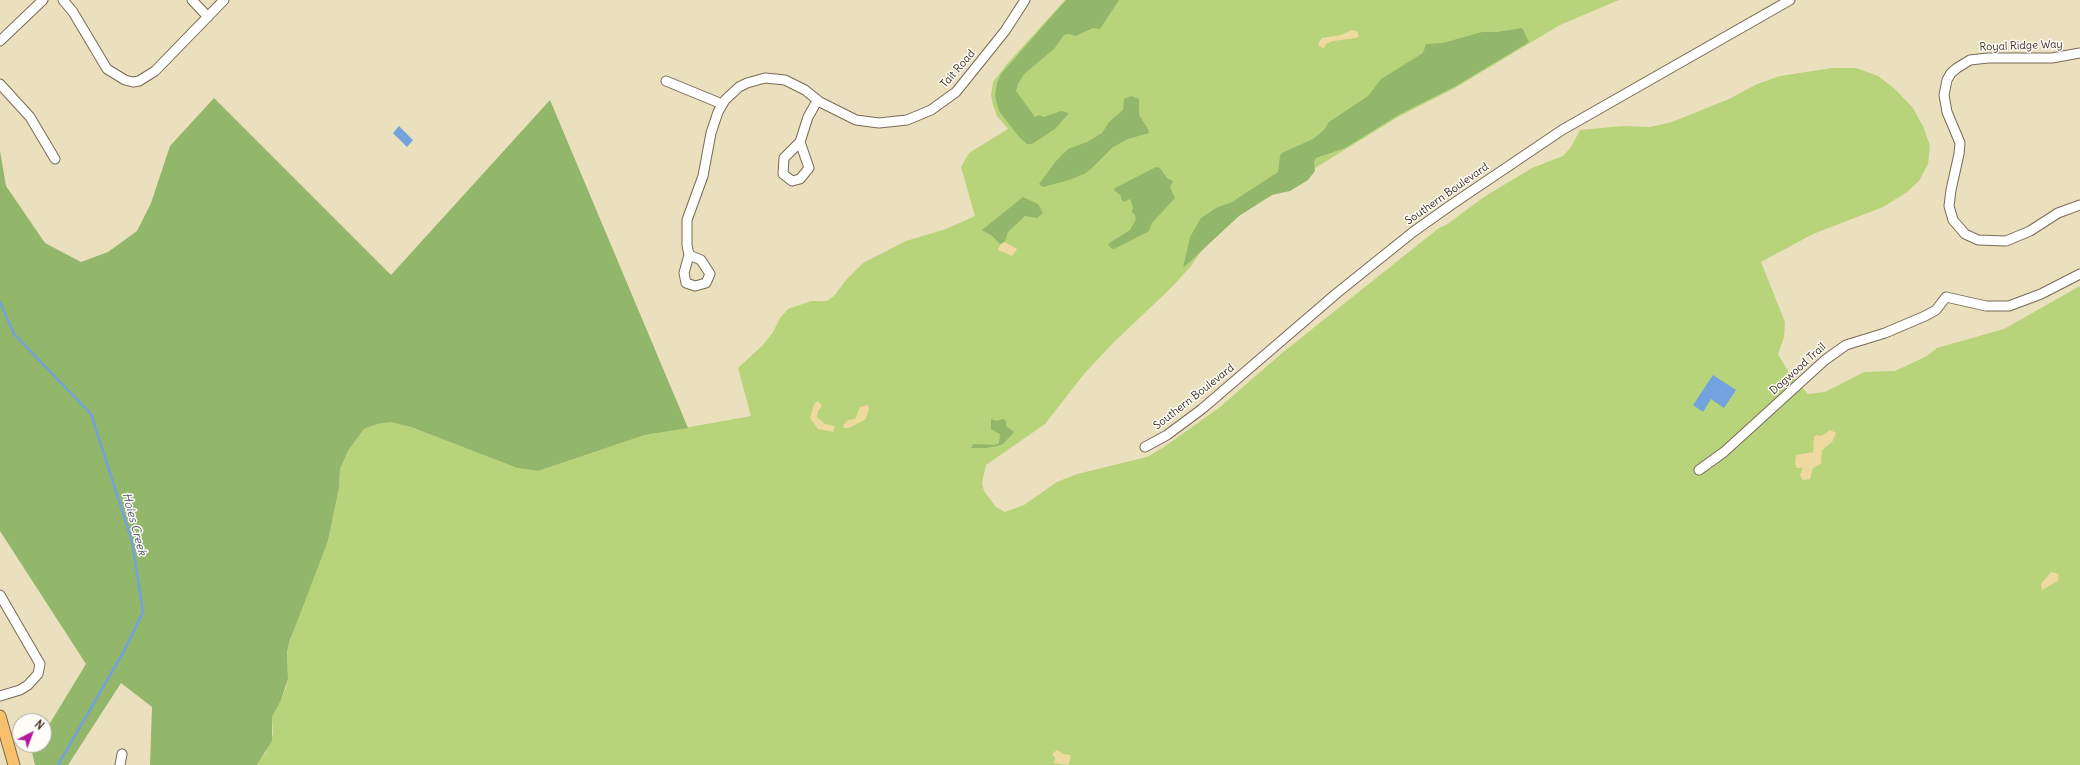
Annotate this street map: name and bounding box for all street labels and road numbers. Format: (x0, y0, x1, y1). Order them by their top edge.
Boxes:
street label: Royal Ridge Way (1979, 38, 2063, 54)
street label: Tait Road (938, 47, 978, 91)
street label: Southern Boulevard (1403, 160, 1491, 228)
street label: Dogwood Trail (1767, 340, 1829, 398)
street label: Southern Boulevard (1151, 361, 1237, 433)

